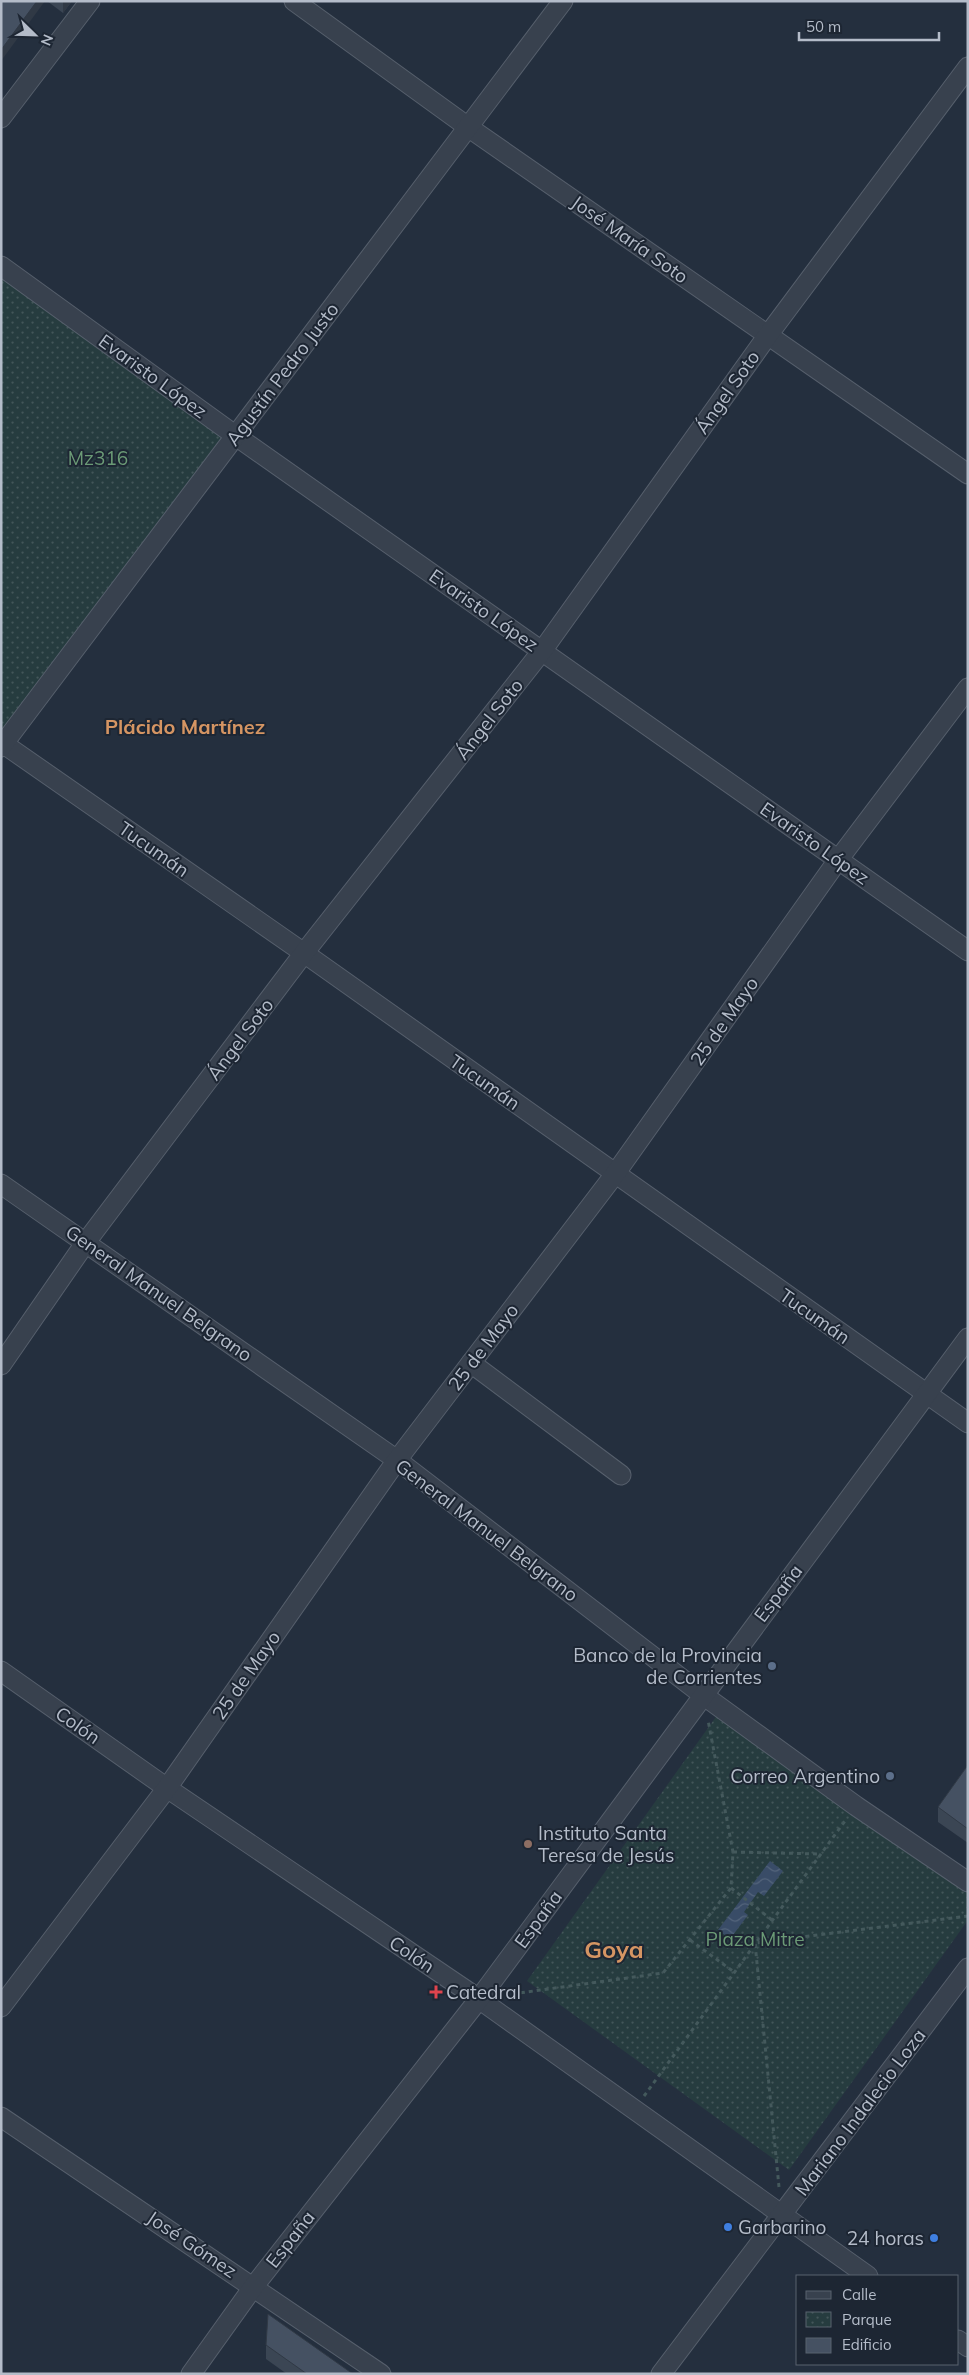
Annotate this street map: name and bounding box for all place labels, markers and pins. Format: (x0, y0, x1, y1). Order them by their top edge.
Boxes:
place label: Banco de la Provincia de Corrientes (573, 1643, 762, 1689)
marker: Banco de la Provincia de Corrientes (766, 1660, 778, 1672)
place label: Correo Argentino (730, 1764, 880, 1788)
marker: Correo Argentino (884, 1770, 896, 1782)
place label: Instituto Santa Teresa de Jesús (538, 1821, 674, 1867)
marker: Instituto Santa Teresa de Jesús (522, 1838, 534, 1850)
place label: Catedral (446, 1980, 521, 2004)
marker: Catedral (430, 1986, 442, 1998)
place label: Garbarino (738, 2215, 826, 2239)
marker: Garbarino (722, 2221, 734, 2233)
place label: 24 horas (847, 2226, 924, 2250)
marker: 24 horas (928, 2232, 940, 2244)

